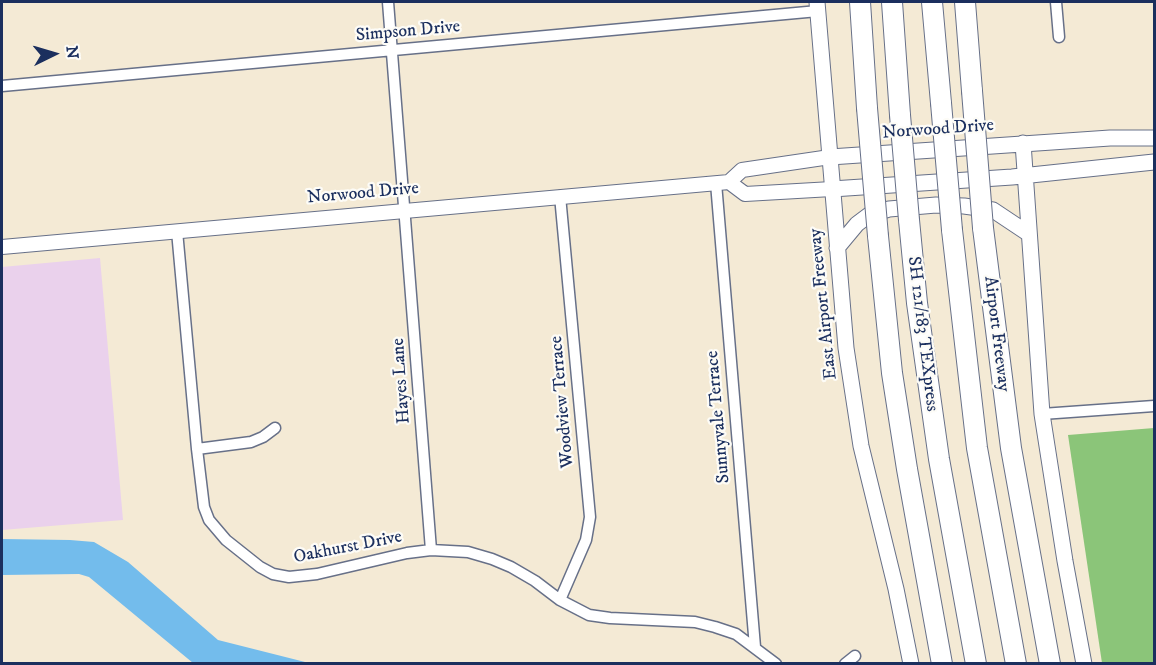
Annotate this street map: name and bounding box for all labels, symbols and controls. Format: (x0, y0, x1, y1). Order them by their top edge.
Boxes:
street label: Simpson Drive (355, 17, 461, 47)
north arrow (24, 24, 84, 84)
text: N (61, 45, 82, 60)
street label: Norwood Drive (881, 115, 995, 145)
street label: Norwood Drive (306, 178, 420, 210)
street label: East Airport Freeway (805, 227, 843, 381)
street label: SH 121/183 TEXpress (902, 255, 942, 413)
street label: Airport Freeway (978, 275, 1014, 393)
street label: Woodview Terrace (546, 335, 580, 469)
street label: Hayes Lane (388, 337, 416, 425)
street label: Sunnyvale Terrace (702, 350, 736, 484)
street label: Oakhurst Drive (292, 527, 404, 569)

